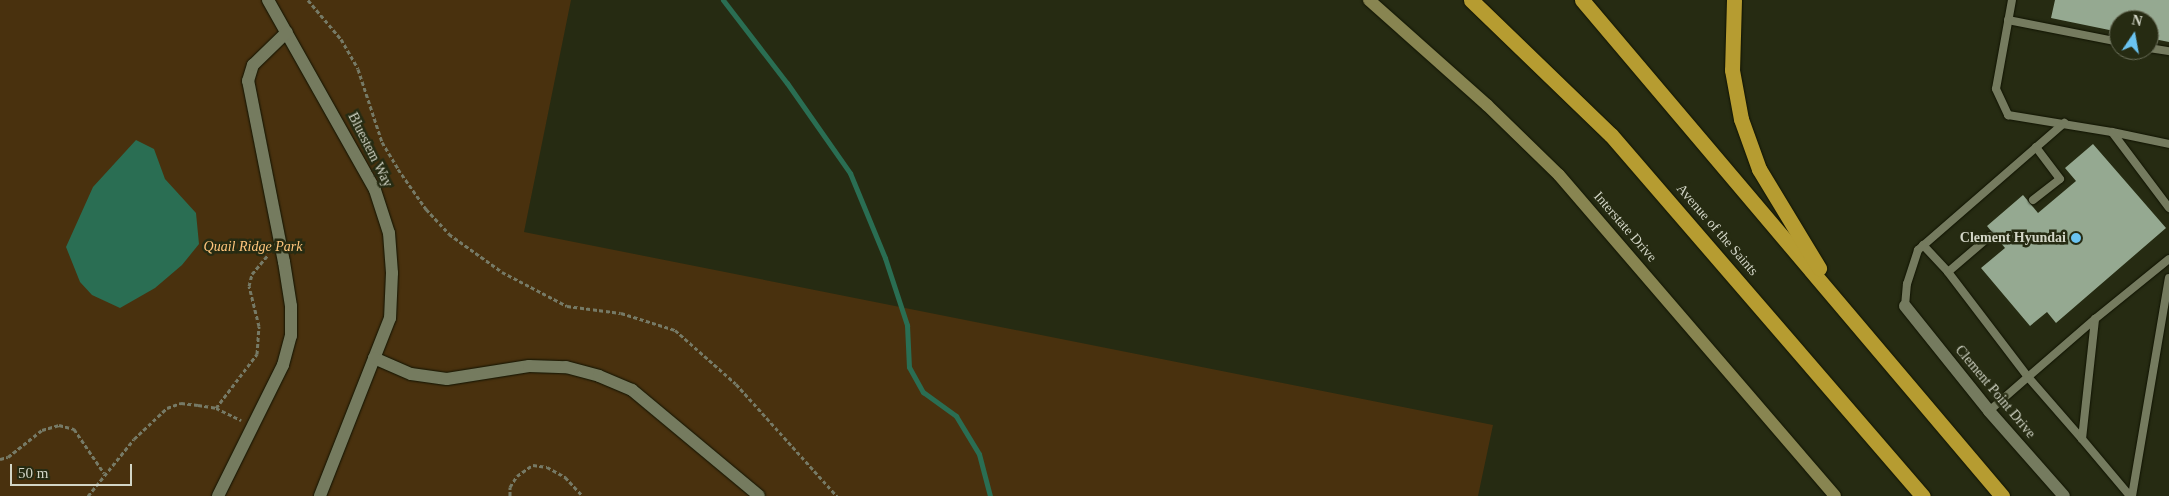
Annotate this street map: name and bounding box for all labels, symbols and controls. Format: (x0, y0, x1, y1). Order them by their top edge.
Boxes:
north arrow (2109, 10, 2159, 60)
text: N (2131, 12, 2144, 29)
street label: Bluestem Way (344, 110, 396, 190)
street label: Avenue of the Saints (1673, 181, 1761, 279)
street label: Interstate Drive (1590, 188, 1660, 266)
place label: Clement Hyundai (1960, 230, 2066, 246)
marker: Clement Hyundai (2070, 232, 2082, 244)
park label: Quail Ridge Park (204, 239, 302, 255)
street label: Clement Point Drive (1951, 342, 2039, 442)
scale bar (12, 454, 135, 486)
text: 50 m (18, 465, 48, 481)

